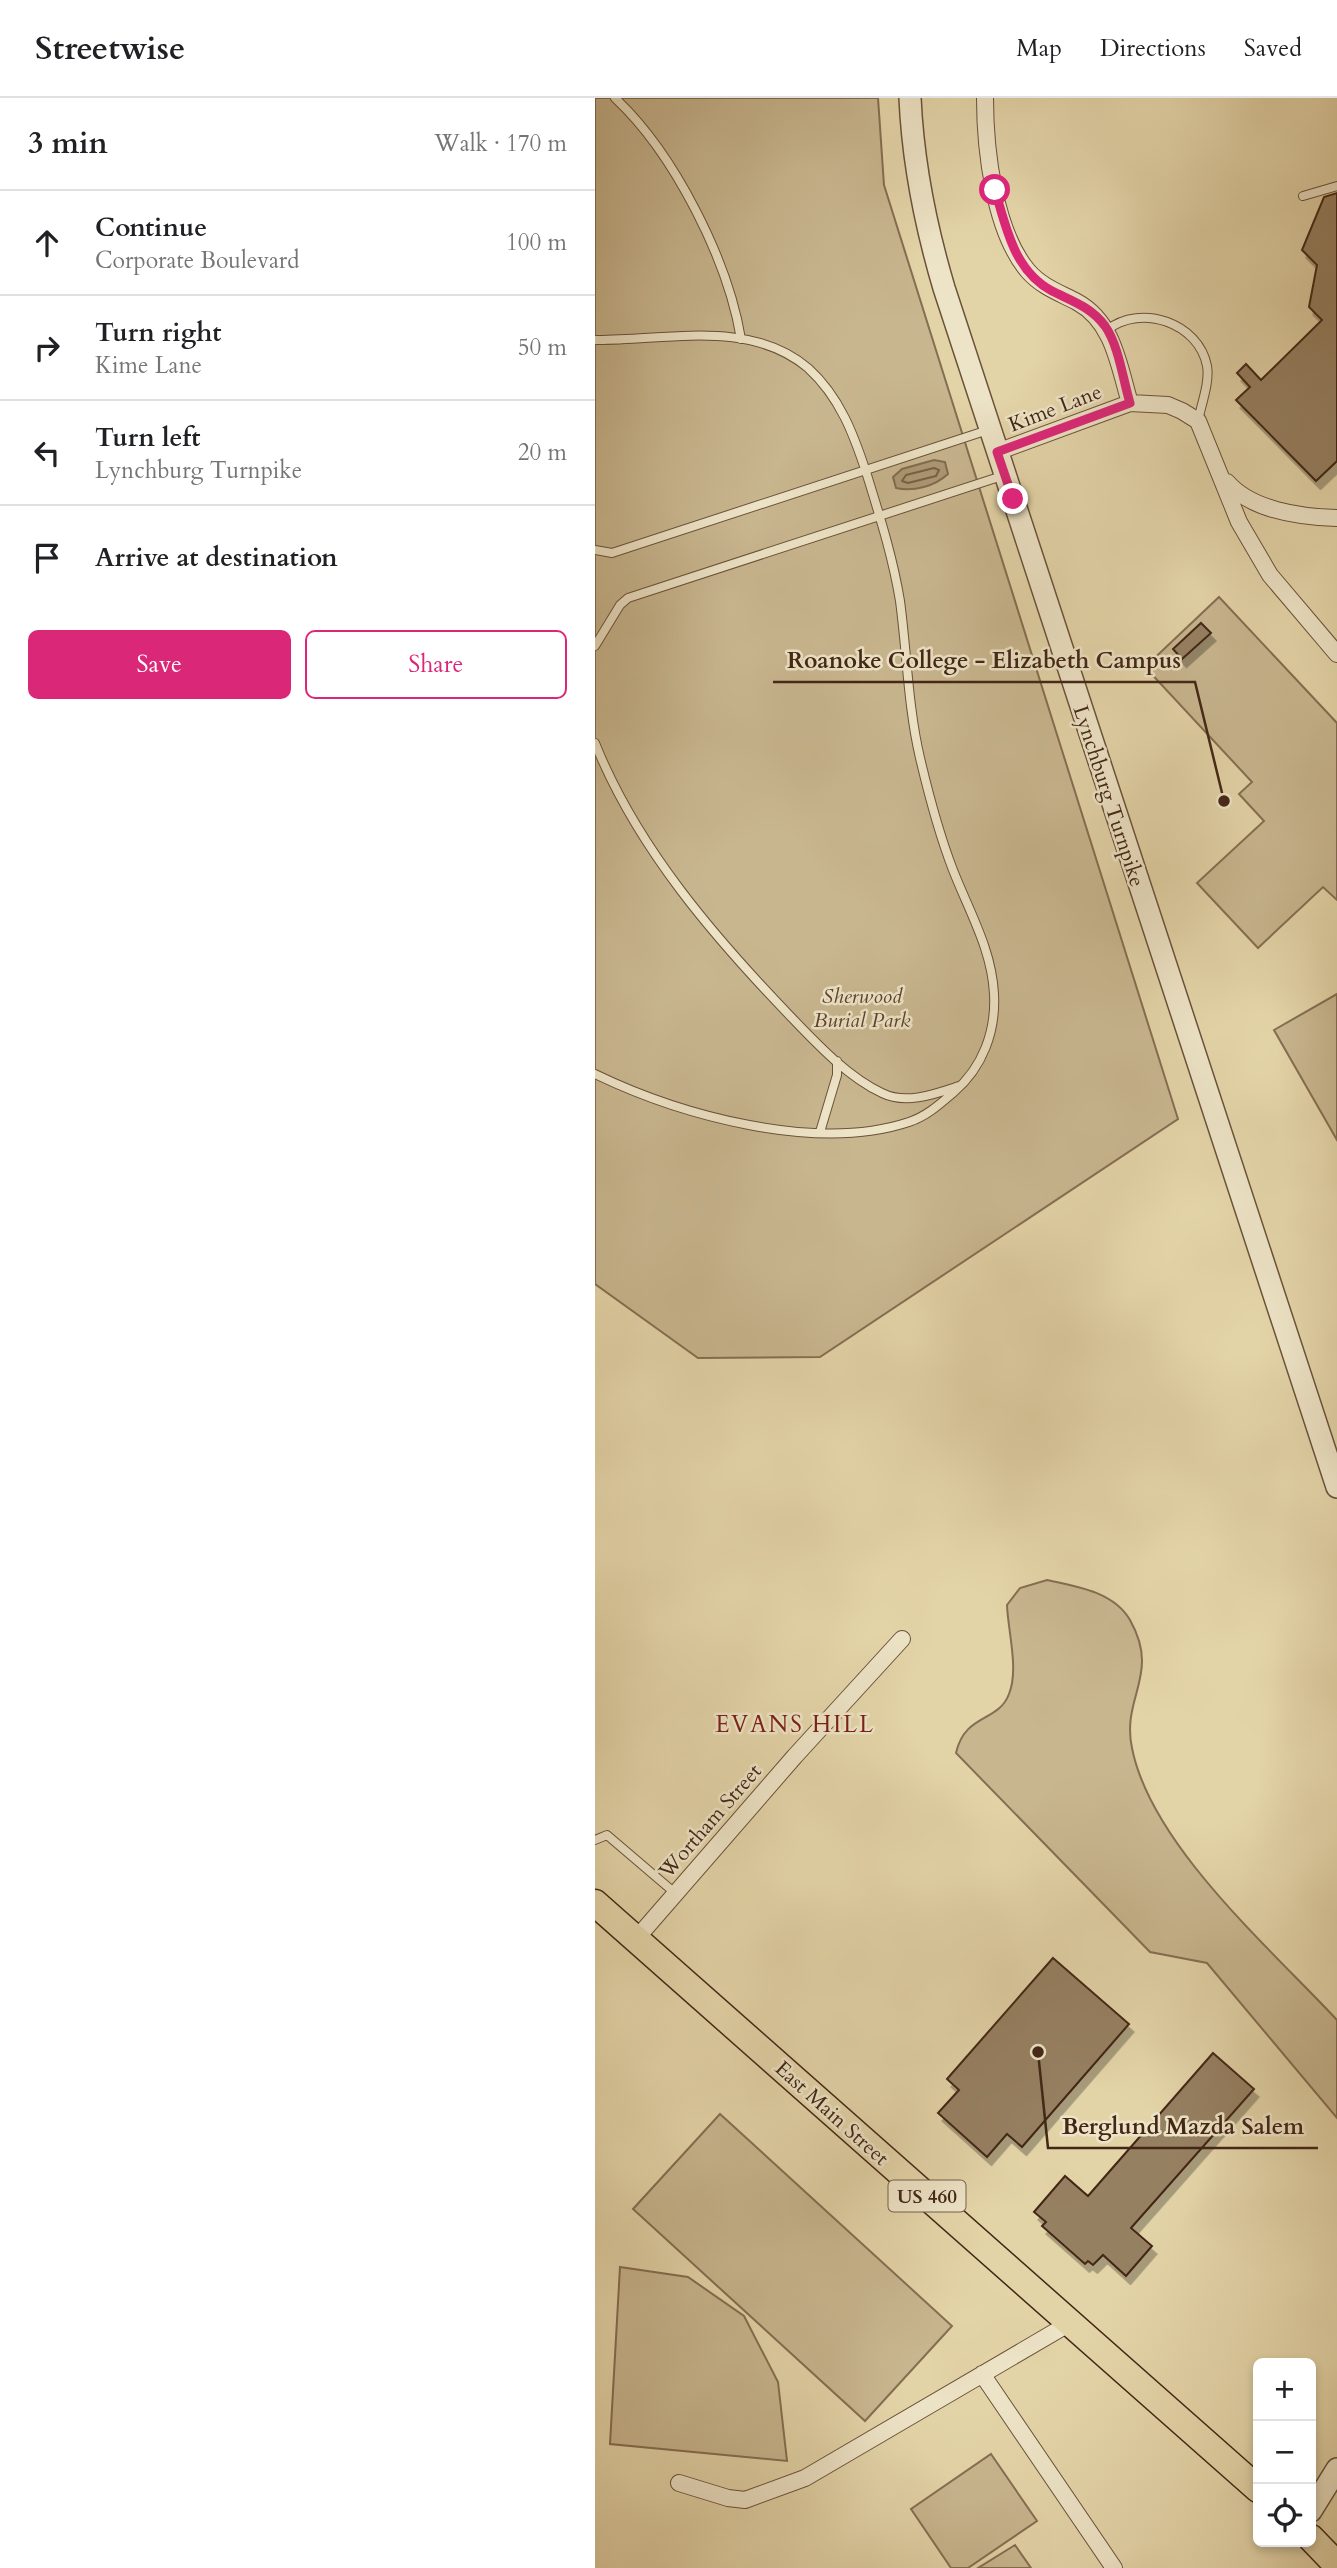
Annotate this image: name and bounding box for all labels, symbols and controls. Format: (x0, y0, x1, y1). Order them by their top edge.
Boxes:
text: Streetwise (35, 26, 185, 71)
text: Map (1016, 32, 1062, 65)
text: Directions (1100, 32, 1206, 65)
text: Saved (1244, 32, 1302, 65)
text: 3 min (28, 123, 108, 164)
text: Walk · 170 m (434, 128, 567, 159)
route start (979, 174, 1010, 205)
text: Continue (95, 210, 207, 245)
icon: ahead (28, 224, 66, 262)
text: 100 m (506, 227, 567, 258)
text: Corporate Boulevard (95, 245, 299, 276)
text: Turn right (95, 315, 222, 350)
icon: right (28, 329, 66, 367)
text: 50 m (518, 332, 567, 363)
text: Kime Lane (95, 350, 202, 381)
street label: Kime Lane (1004, 377, 1106, 440)
text: Turn left (95, 420, 200, 455)
icon: left (28, 434, 66, 472)
text: 20 m (518, 437, 567, 468)
text: Lynchburg Turnpike (95, 455, 302, 486)
route end (997, 483, 1028, 514)
icon: arrive (28, 539, 66, 577)
text: Arrive at destination (95, 540, 338, 575)
button: Save (28, 630, 291, 699)
button: Share (305, 630, 567, 699)
callout: Roanoke College - Elizabeth Campus (773, 638, 1195, 682)
text: Roanoke College - Elizabeth Campus (787, 645, 1181, 676)
street label: Lynchburg Turnpike (1066, 702, 1152, 891)
park label: Sherwood Burial Park (814, 982, 911, 1035)
district label: EVANS HILL (715, 1709, 875, 1740)
street label: Wortham Street (652, 1757, 769, 1886)
street label: East Main Street (768, 2054, 895, 2173)
callout: Berglund Mazda Salem (1048, 2104, 1318, 2148)
text: Berglund Mazda Salem (1062, 2111, 1305, 2142)
road number: US 460 (889, 2180, 965, 2212)
map controls (1253, 2358, 1316, 2547)
button: + (1253, 2358, 1316, 2421)
button: − (1253, 2421, 1316, 2484)
button: locate (1253, 2484, 1316, 2547)

